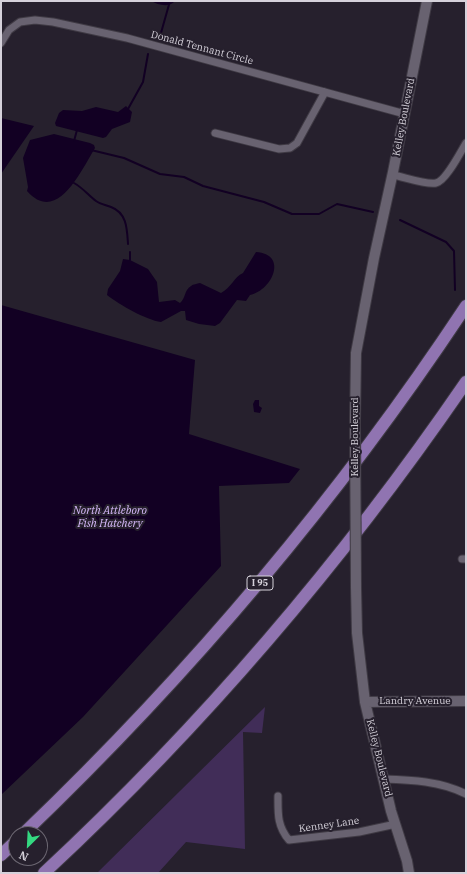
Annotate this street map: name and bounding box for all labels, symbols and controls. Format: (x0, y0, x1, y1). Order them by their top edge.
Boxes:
street label: Donald Tennant Circle (150, 29, 254, 67)
street label: Kelley Boulevard (391, 77, 417, 157)
street label: Kelley Boulevard (349, 397, 361, 477)
water label: North Attleboro Fish Hatchery (73, 504, 147, 530)
road number: I 95 (247, 576, 273, 590)
street label: Landry Avenue (379, 695, 451, 707)
street label: Kelley Boulevard (364, 718, 394, 798)
street label: Kenney Lane (298, 815, 360, 835)
north arrow (8, 826, 48, 866)
text: N (17, 848, 30, 864)

